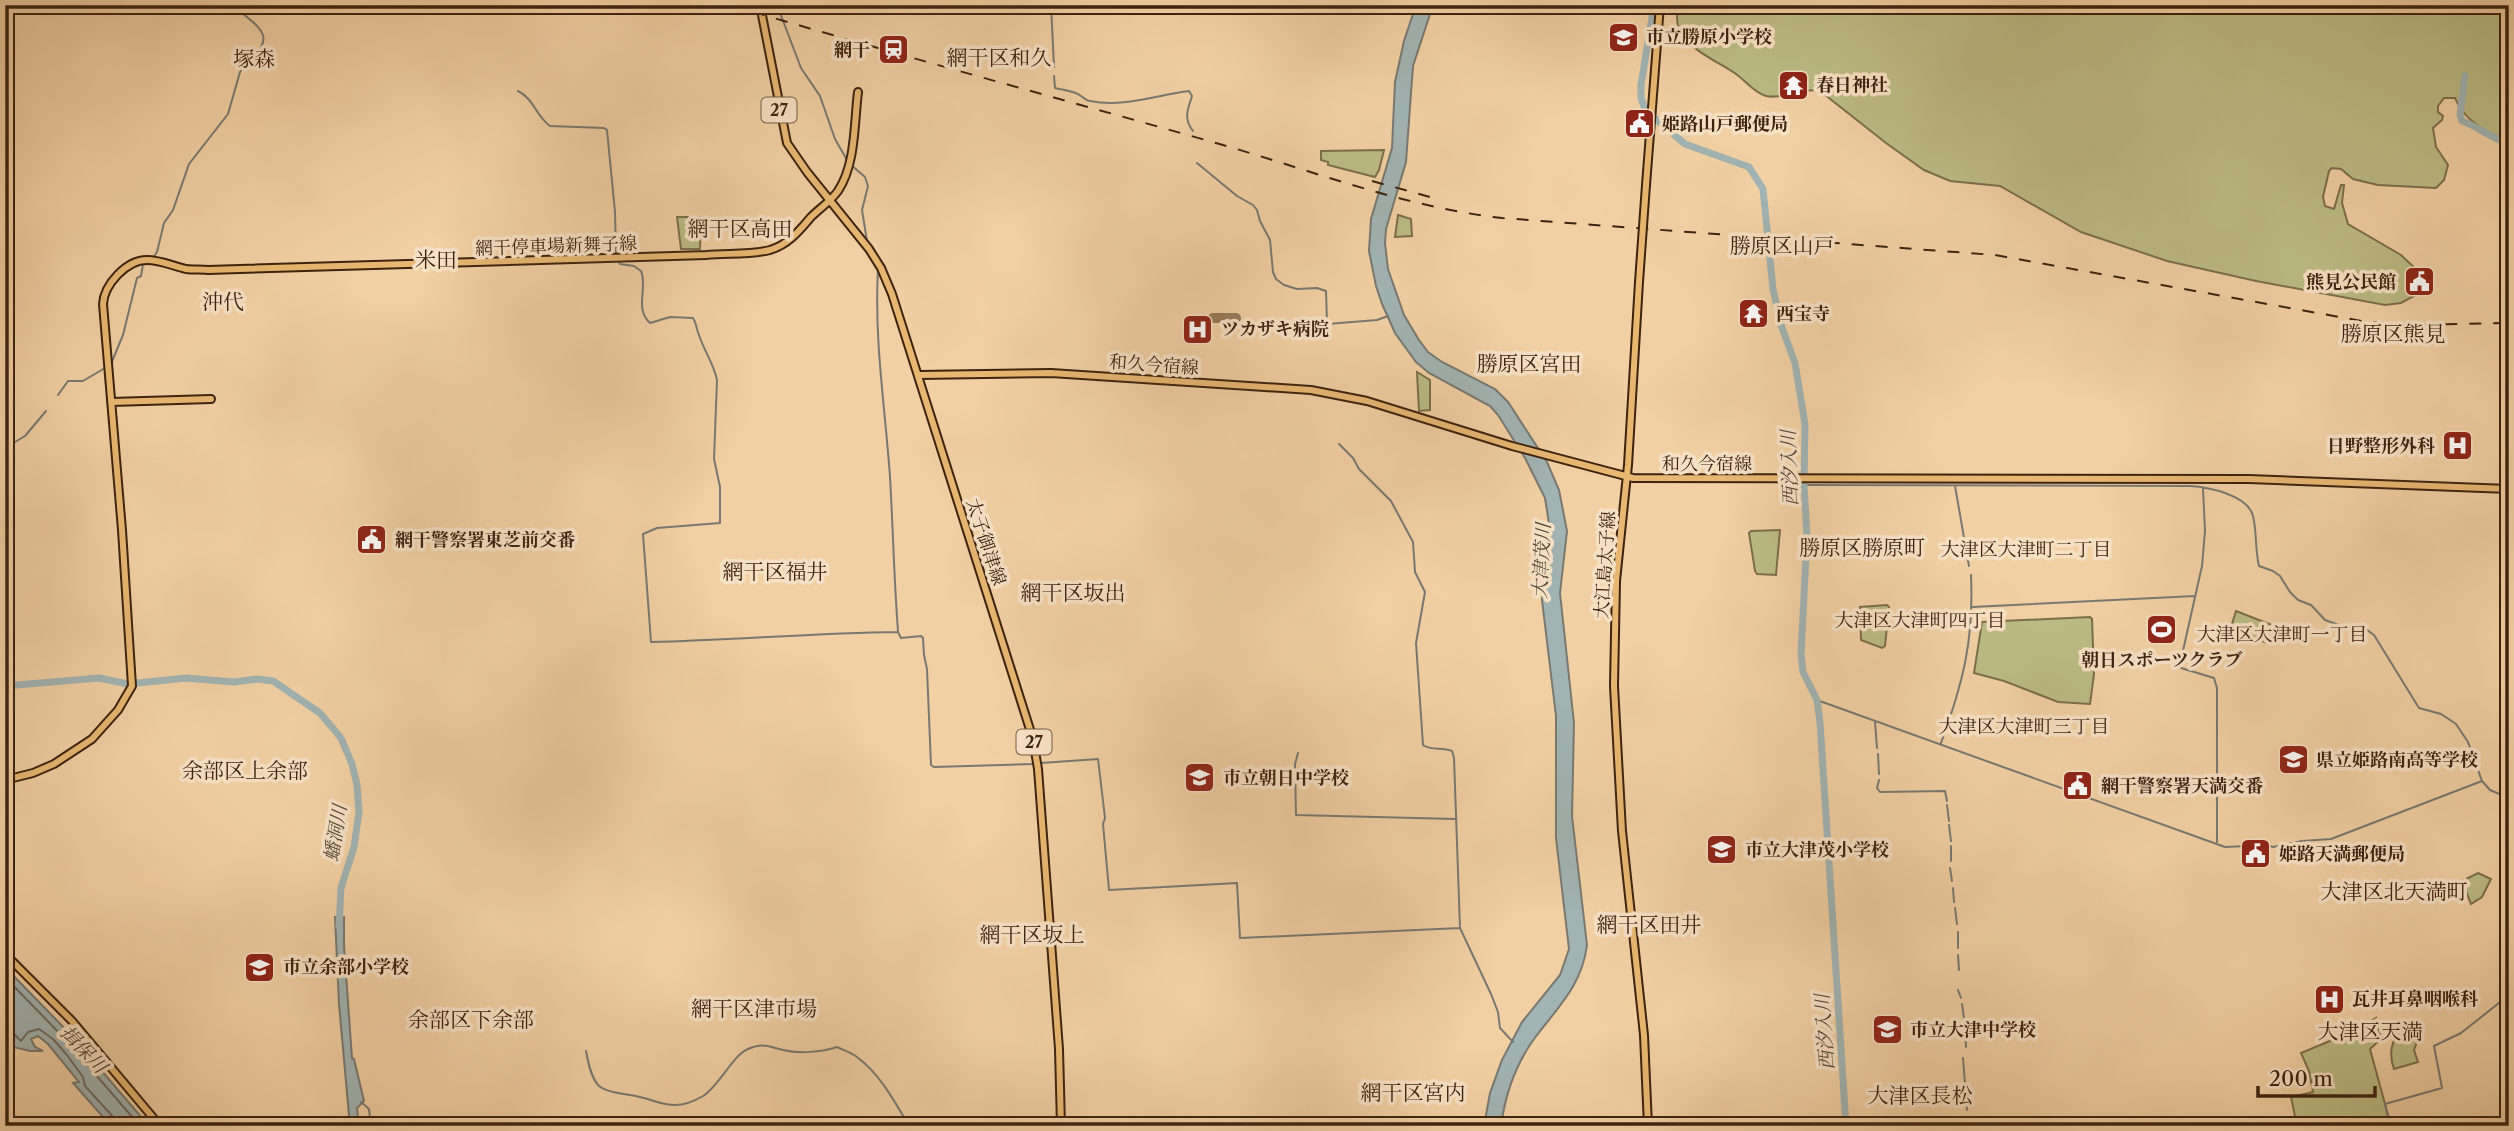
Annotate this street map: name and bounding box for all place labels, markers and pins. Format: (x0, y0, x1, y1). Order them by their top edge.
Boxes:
school or university icon: 市立勝原小学校 (1606, 20, 1640, 54)
place label: 市立勝原小学校 (1646, 26, 1772, 48)
station icon: 網干 (876, 33, 910, 67)
place label: 網干 (834, 39, 870, 61)
temple icon: 春日神社 (1776, 68, 1810, 102)
place label: 春日神社 (1816, 74, 1888, 96)
public building icon: 姫路山戸郵便局 (1622, 107, 1656, 141)
place label: 姫路山戸郵便局 (1662, 113, 1788, 135)
public building icon: 熊見公民館 (2402, 265, 2436, 299)
place label: 熊見公民館 (2306, 271, 2396, 293)
temple icon: 西宝寺 (1736, 297, 1770, 331)
place label: 西宝寺 (1776, 303, 1830, 325)
hospital icon: ツカザキ病院 (1181, 312, 1215, 346)
place label: ツカザキ病院 (1221, 318, 1329, 340)
hospital icon: 日野整形外科 (2441, 429, 2475, 463)
place label: 日野整形外科 (2327, 435, 2435, 457)
public building icon: 網干警察署東芝前交番 (355, 523, 389, 557)
place label: 網干警察署東芝前交番 (395, 529, 575, 551)
sports icon: 朝日スポーツクラブ (2145, 613, 2179, 647)
place label: 朝日スポーツクラブ (2081, 649, 2243, 671)
school or university icon: 県立姫路南高等学校 (2276, 743, 2310, 777)
place label: 県立姫路南高等学校 (2316, 749, 2478, 771)
school or university icon: 市立朝日中学校 (1183, 761, 1217, 795)
place label: 市立朝日中学校 (1223, 767, 1349, 789)
public building icon: 網干警察署天満交番 (2061, 769, 2095, 803)
place label: 網干警察署天満交番 (2101, 775, 2263, 797)
school or university icon: 市立大津茂小学校 (1705, 833, 1739, 867)
public building icon: 姫路天満郵便局 (2239, 837, 2273, 871)
place label: 市立大津茂小学校 (1745, 839, 1889, 861)
place label: 姫路天満郵便局 (2279, 843, 2405, 865)
school or university icon: 市立余部小学校 (243, 950, 277, 984)
place label: 市立余部小学校 (283, 956, 409, 978)
hospital icon: 瓦井耳鼻咽喉科 (2312, 982, 2346, 1016)
place label: 瓦井耳鼻咽喉科 (2352, 988, 2478, 1010)
school or university icon: 市立大津中学校 (1870, 1013, 1904, 1047)
place label: 市立大津中学校 (1910, 1019, 2036, 1041)

